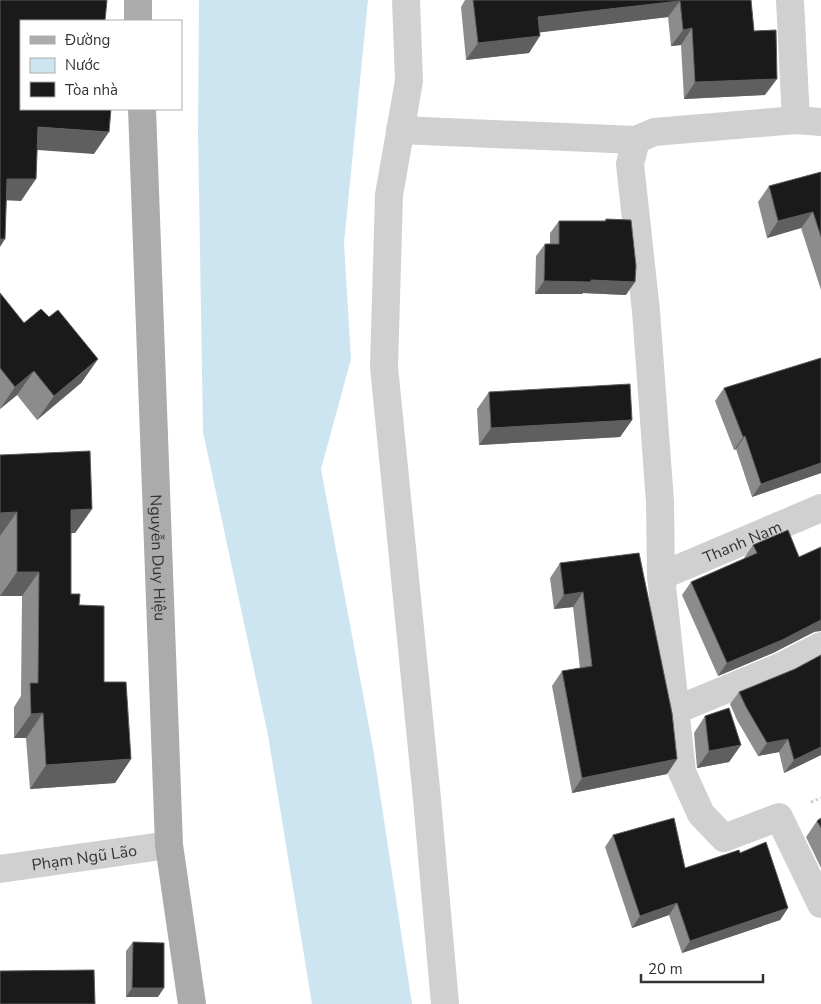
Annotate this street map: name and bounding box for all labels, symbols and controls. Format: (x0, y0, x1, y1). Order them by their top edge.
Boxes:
legend (20, 20, 182, 110)
text: Đường (64, 30, 110, 50)
text: Nước (65, 55, 100, 75)
text: Tòa nhà (65, 80, 118, 100)
street label: Nguyễn Duy Hiệu (144, 494, 171, 621)
street label: Thanh Nam (700, 516, 785, 569)
street label: Phạm Ngũ Lão (30, 840, 138, 876)
scale bar (641, 952, 764, 984)
text: 20 m (648, 959, 683, 979)

